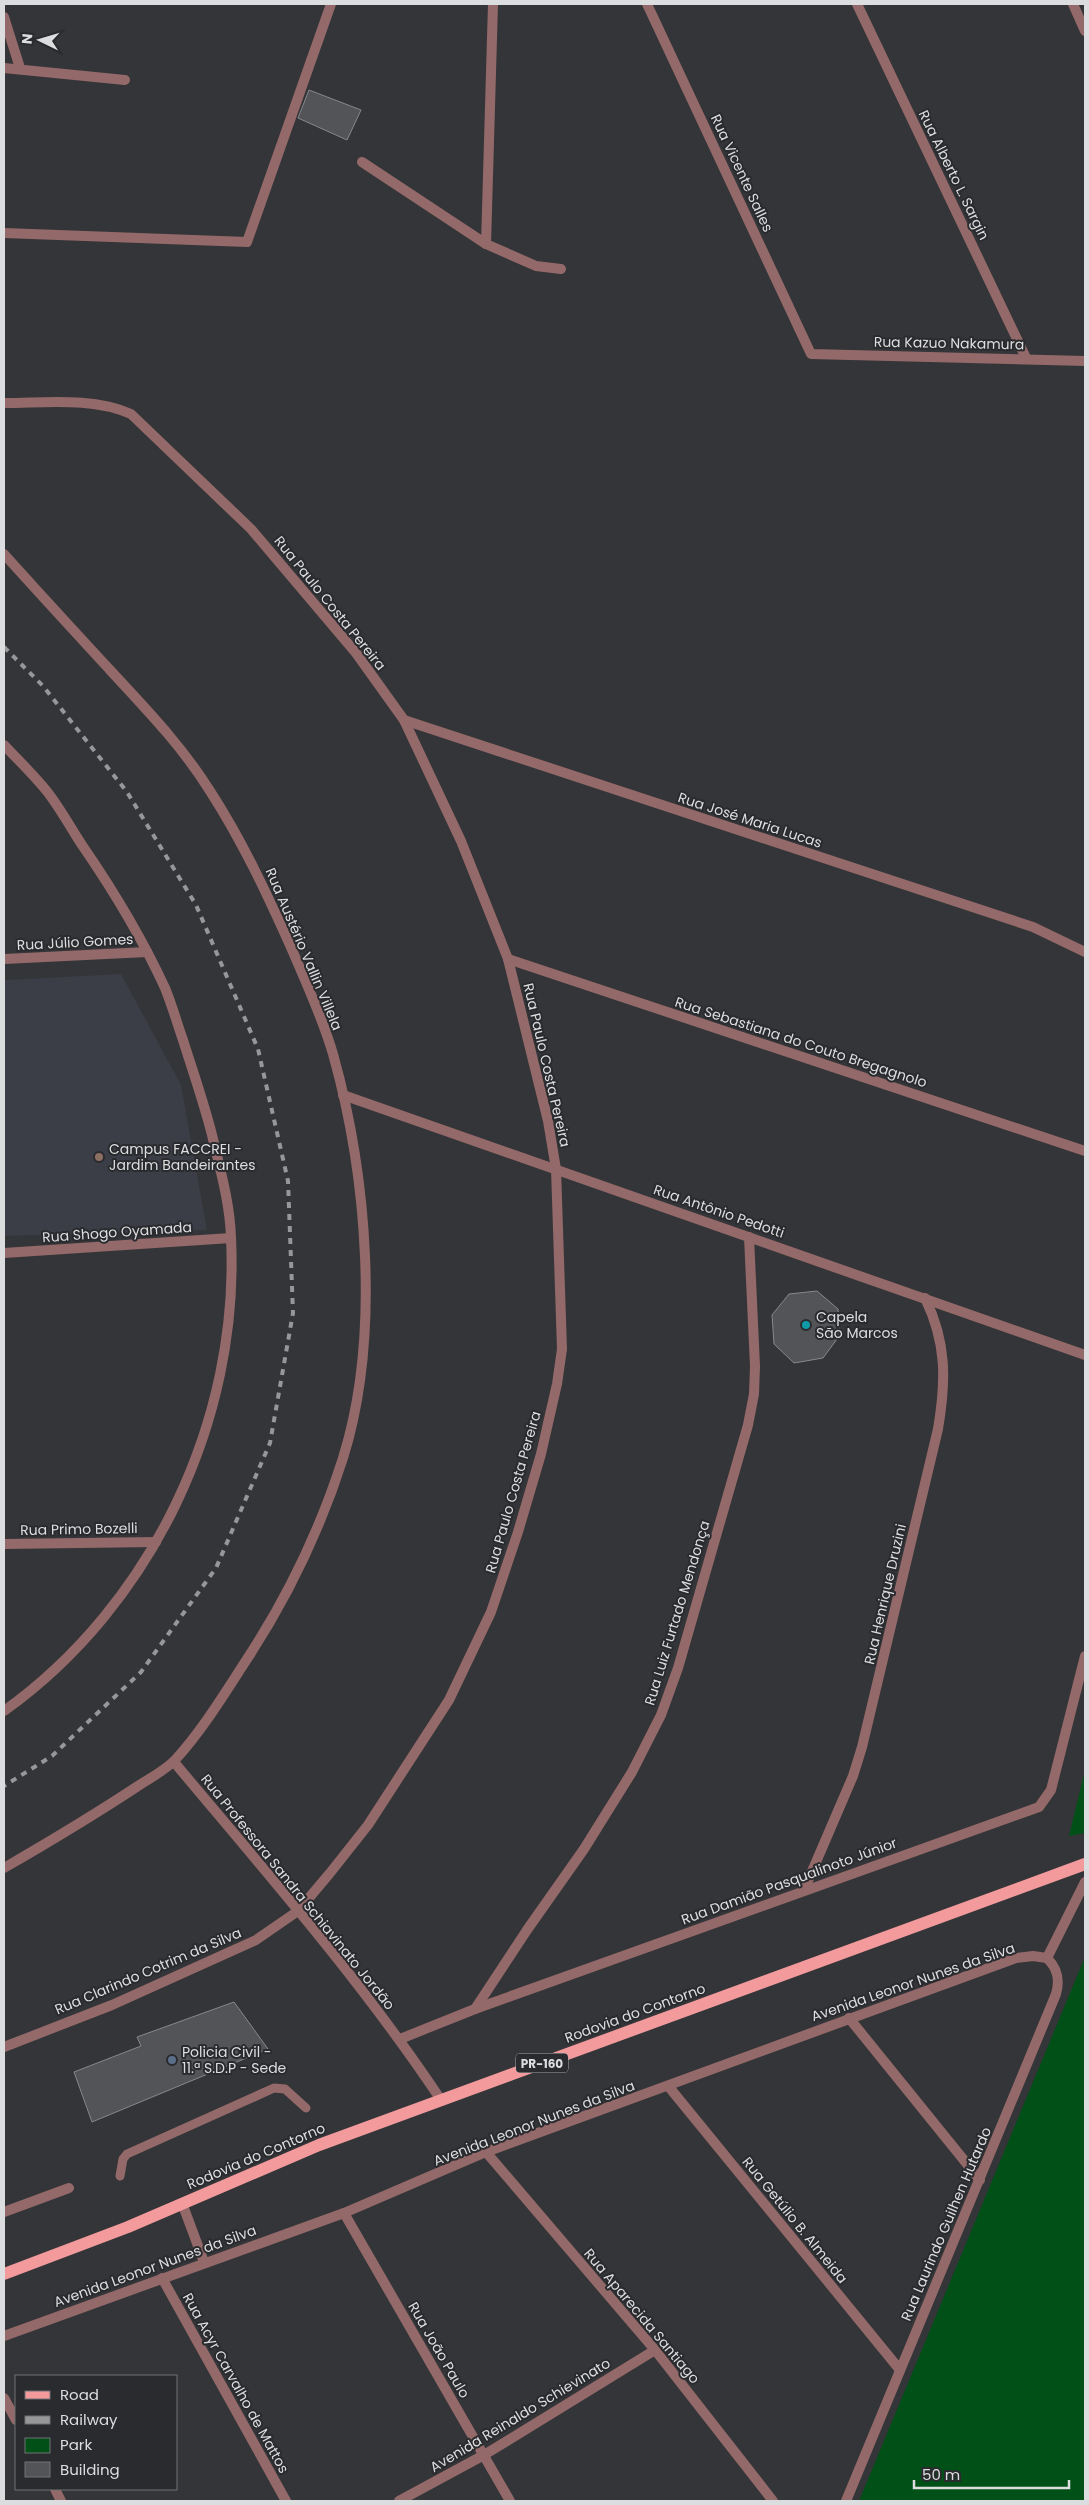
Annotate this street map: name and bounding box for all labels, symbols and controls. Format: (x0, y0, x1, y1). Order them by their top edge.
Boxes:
north arrow (15, 15, 65, 65)
text: N (17, 33, 37, 45)
street label: Rua Alberto L. Sargin (914, 107, 994, 243)
street label: Rua Vicente Salles (706, 111, 778, 235)
street label: Rua Kazuo Nakamura (874, 332, 1024, 354)
street label: Rua Paulo Costa Pereira (270, 532, 390, 674)
street label: Rua José Maria Lucas (675, 787, 825, 853)
street label: Rua Austério Vallin Villela (261, 865, 347, 1033)
street label: Rua Júlio Gomes (16, 929, 134, 955)
street label: Rua Paulo Costa Pereira (518, 981, 576, 1149)
street label: Rua Sebastiana do Couto Bregagnolo (672, 992, 930, 1092)
place label: Campus FACCREI - Jardim Bandeirantes (109, 1139, 256, 1175)
marker: Campus FACCREI - Jardim Bandeirantes (93, 1151, 105, 1163)
street label: Rua Antônio Pedotti (651, 1179, 787, 1243)
street label: Rua Shogo Oyamada (41, 1217, 193, 1247)
place label: Capela São Marcos (816, 1307, 898, 1343)
marker: Capela São Marcos (800, 1319, 812, 1331)
street label: Rua Paulo Costa Pereira (480, 1409, 546, 1575)
street label: Rua Primo Bozelli (20, 1518, 138, 1540)
street label: Rua Luiz Furtado Mendonça (639, 1518, 715, 1708)
street label: Rua Henrique Druzini (859, 1522, 911, 1666)
street label: Rua Professora Sandra Schiavinato Jordão (196, 1770, 400, 2014)
street label: Rua Damião Pasqualinoto Júnior (678, 1833, 900, 1929)
street label: Rua Clarindo Cotrim da Silva (52, 1923, 244, 2019)
street label: Avenida Leonor Nunes da Silva (808, 1938, 1018, 2026)
street label: Rodovia do Contorno (562, 1978, 708, 2048)
place label: Policia Civil - 11.ª S.D.P - Sede (182, 2042, 287, 2078)
marker: Policia Civil - 11.ª S.D.P - Sede (166, 2054, 178, 2066)
road number: PR-160 (516, 2054, 568, 2072)
street label: Avenida Leonor Nunes da Silva (430, 2075, 638, 2171)
street label: Rodovia do Contorno (184, 2118, 328, 2194)
street label: Rua Laurindo Guilhen Hutardo (896, 2124, 996, 2324)
street label: Rua Getúlio B. Almeida (738, 2153, 852, 2287)
street label: Avenida Leonor Nunes da Silva (51, 2220, 259, 2312)
street label: Rua Aparecida Santiago (580, 2244, 705, 2388)
street label: Rua Acyr Carvalho de Mattos (178, 2289, 294, 2477)
street label: Rua João Paulo (403, 2298, 475, 2402)
street label: Avenida Reinaldo Schievinato (426, 2353, 614, 2477)
legend (15, 2375, 178, 2490)
text: Road (60, 2384, 99, 2405)
text: Railway (60, 2409, 118, 2430)
text: Park (60, 2434, 92, 2455)
scale bar (914, 2458, 1069, 2490)
text: Building (60, 2459, 120, 2480)
text: 50 m (922, 2464, 960, 2485)

